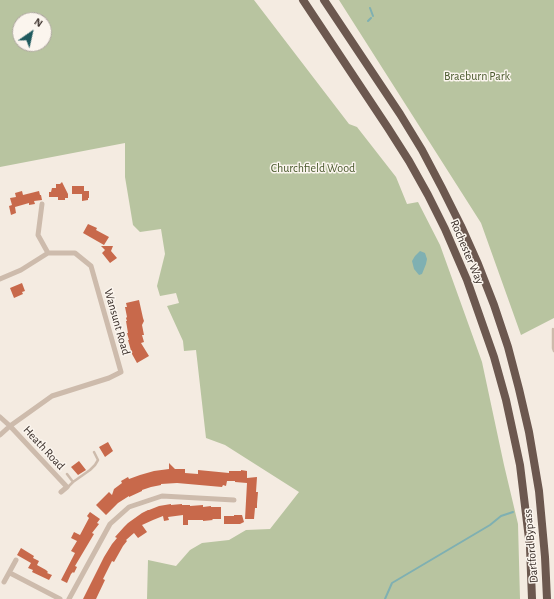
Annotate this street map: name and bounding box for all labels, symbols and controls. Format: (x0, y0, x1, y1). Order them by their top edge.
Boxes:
north arrow (12, 12, 52, 52)
text: N (32, 16, 45, 29)
park label: Braeburn Park (444, 69, 510, 83)
park label: Churchfield Wood (271, 161, 355, 175)
street label: Rochester Way (447, 218, 487, 286)
street label: Wansunt Road (101, 287, 133, 357)
street label: Heath Road (20, 423, 68, 473)
street label: Dartford Bypass (521, 508, 541, 584)

